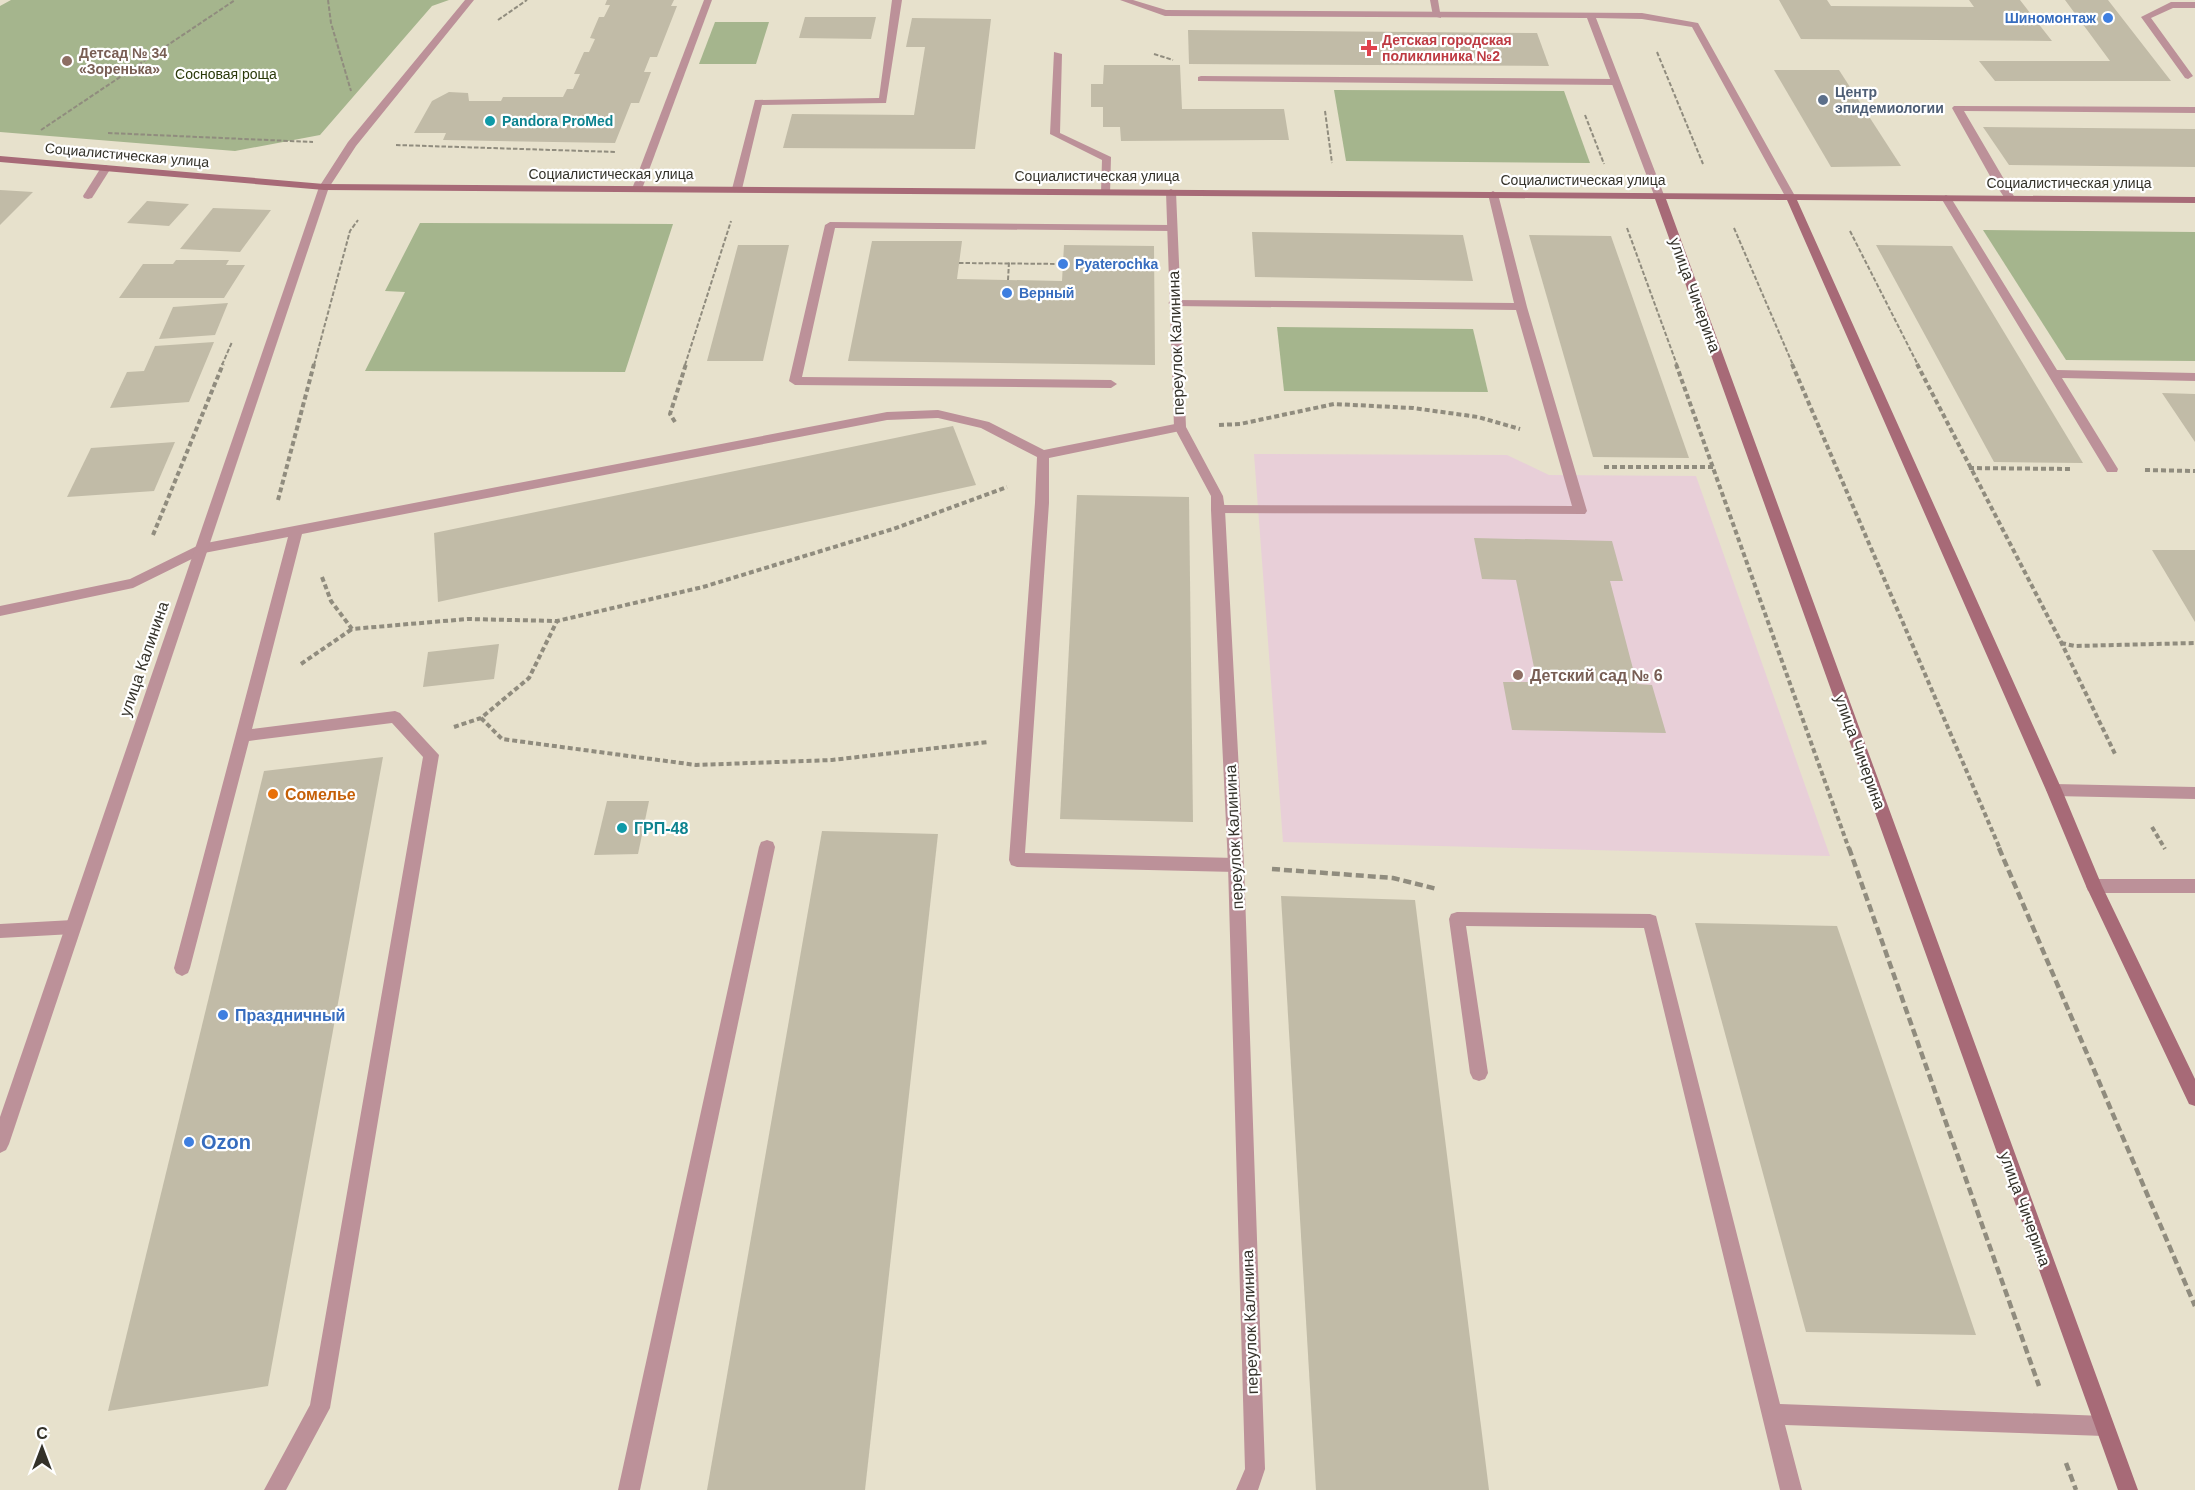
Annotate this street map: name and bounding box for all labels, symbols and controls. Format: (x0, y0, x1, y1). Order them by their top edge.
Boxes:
place label: Шиномонтаж (2005, 10, 2097, 26)
marker: Шиномонтаж (2101, 11, 2115, 25)
place label: Детская городская поликлиника №2 (1382, 32, 1512, 64)
marker: Детская городская поликлиника №2 (1360, 39, 1378, 57)
place label: Детсад № 34 «Зоренька» (79, 45, 167, 77)
marker: Детсад № 34 «Зоренька» (60, 54, 74, 68)
park label: Сосновая роща (175, 66, 277, 82)
place label: Центр эпидемиологии (1835, 84, 1944, 116)
marker: Центр эпидемиологии (1816, 93, 1830, 107)
place label: Pandora ProMed (502, 113, 613, 129)
marker: Pandora ProMed (483, 114, 497, 128)
street label: Социалистическая улица (44, 140, 210, 170)
street label: Социалистическая улица (529, 166, 694, 182)
street label: Социалистическая улица (1015, 168, 1180, 184)
street label: Социалистическая улица (1501, 172, 1666, 188)
street label: Социалистическая улица (1987, 175, 2152, 191)
street label: улица Чичерина (1666, 235, 1724, 355)
place label: Pyaterochka (1075, 256, 1158, 272)
marker: Pyaterochka (1056, 257, 1070, 271)
street label: переулок Калинина (1165, 270, 1187, 416)
place label: Верный (1019, 285, 1074, 301)
marker: Верный (1000, 286, 1014, 300)
street label: улица Калинина (116, 599, 172, 719)
place label: Детский сад № 6 (1530, 667, 1663, 684)
marker: Детский сад № 6 (1511, 668, 1525, 682)
street label: улица Чичерина (1831, 692, 1889, 812)
street label: переулок Калинина (1222, 764, 1246, 910)
place label: Сомелье (285, 786, 356, 803)
marker: Сомелье (266, 787, 280, 801)
place label: ГРП-48 (634, 820, 688, 837)
marker: ГРП-48 (615, 821, 629, 835)
place label: Праздничный (235, 1007, 345, 1024)
marker: Праздничный (216, 1008, 230, 1022)
place label: Ozon (201, 1131, 251, 1153)
marker: Ozon (182, 1135, 196, 1149)
street label: улица Чичерина (1996, 1149, 2054, 1269)
street label: переулок Калинина (1239, 1249, 1261, 1395)
north arrow (12, 1418, 72, 1478)
text: С (36, 1425, 48, 1442)

